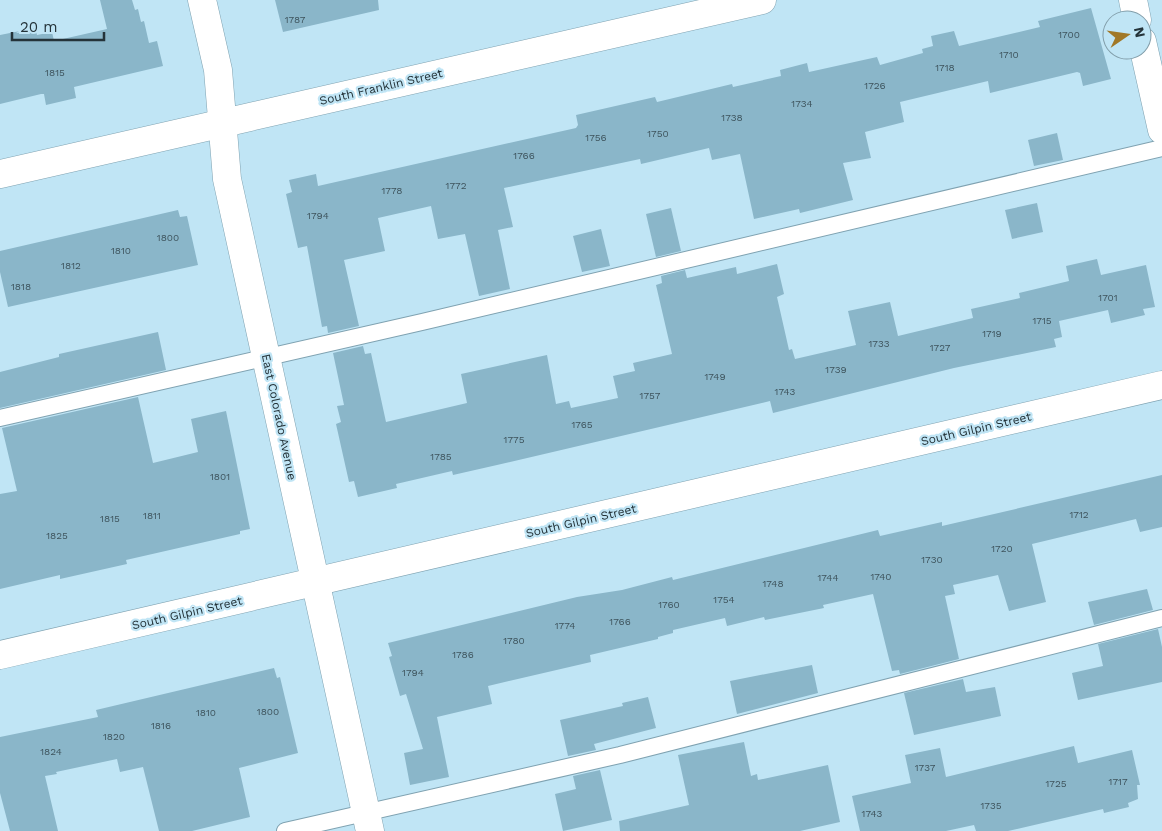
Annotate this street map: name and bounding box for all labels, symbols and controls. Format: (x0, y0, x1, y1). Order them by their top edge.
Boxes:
scale bar (12, 10, 105, 42)
north arrow (1102, 10, 1152, 60)
house number: 1787 (285, 14, 306, 25)
text: 20 m (20, 18, 58, 36)
text: N (1131, 25, 1149, 39)
house number: 1700 (1058, 29, 1080, 40)
house number: 1710 (999, 49, 1019, 60)
house number: 1718 (935, 62, 955, 73)
street label: South Franklin Street (318, 66, 444, 108)
house number: 1815 (45, 67, 65, 78)
house number: 1726 (864, 80, 886, 91)
house number: 1734 (791, 98, 813, 109)
house number: 1738 (721, 112, 743, 123)
house number: 1750 (647, 128, 669, 139)
house number: 1756 (585, 132, 607, 143)
house number: 1766 (513, 150, 535, 161)
house number: 1772 (446, 180, 467, 191)
house number: 1778 (381, 185, 403, 196)
house number: 1794 (307, 210, 329, 221)
house number: 1800 (157, 232, 179, 243)
house number: 1810 (111, 245, 131, 256)
house number: 1812 (61, 260, 81, 271)
house number: 1818 (11, 281, 31, 292)
house number: 1701 (1098, 292, 1118, 303)
house number: 1715 (1032, 315, 1052, 326)
house number: 1719 (982, 328, 1002, 339)
house number: 1733 (868, 338, 890, 349)
house number: 1727 (930, 342, 951, 353)
street label: East Colorado Avenue (259, 353, 299, 481)
house number: 1739 (825, 364, 847, 375)
house number: 1749 (704, 371, 726, 382)
house number: 1743 (775, 386, 796, 397)
house number: 1757 (640, 390, 661, 401)
street label: South Gilpin Street (919, 409, 1033, 449)
house number: 1765 (571, 419, 593, 430)
house number: 1775 (504, 434, 525, 445)
house number: 1785 (430, 451, 452, 462)
house number: 1801 (210, 471, 230, 482)
street label: South Gilpin Street (524, 501, 638, 541)
house number: 1712 (1069, 509, 1089, 520)
house number: 1811 (143, 510, 161, 521)
house number: 1815 (100, 513, 120, 524)
house number: 1825 (46, 530, 68, 541)
house number: 1720 (991, 543, 1013, 554)
house number: 1730 (921, 554, 943, 565)
house number: 1740 (870, 571, 892, 582)
house number: 1744 (817, 572, 839, 583)
house number: 1748 (762, 578, 784, 589)
street label: South Gilpin Street (130, 593, 244, 633)
house number: 1754 (713, 594, 735, 605)
house number: 1760 (658, 599, 680, 610)
house number: 1766 (609, 616, 631, 627)
house number: 1774 (555, 620, 575, 631)
house number: 1780 (503, 635, 525, 646)
house number: 1786 (452, 649, 474, 660)
house number: 1794 (402, 667, 424, 678)
house number: 1800 (257, 706, 279, 717)
house number: 1810 (196, 707, 216, 718)
house number: 1816 (151, 720, 171, 731)
house number: 1820 (103, 731, 125, 742)
house number: 1824 (40, 746, 62, 757)
house number: 1737 (915, 762, 936, 773)
house number: 1717 (1108, 776, 1128, 787)
house number: 1725 (1045, 778, 1067, 789)
house number: 1735 (980, 800, 1002, 811)
house number: 1743 (862, 808, 883, 819)

